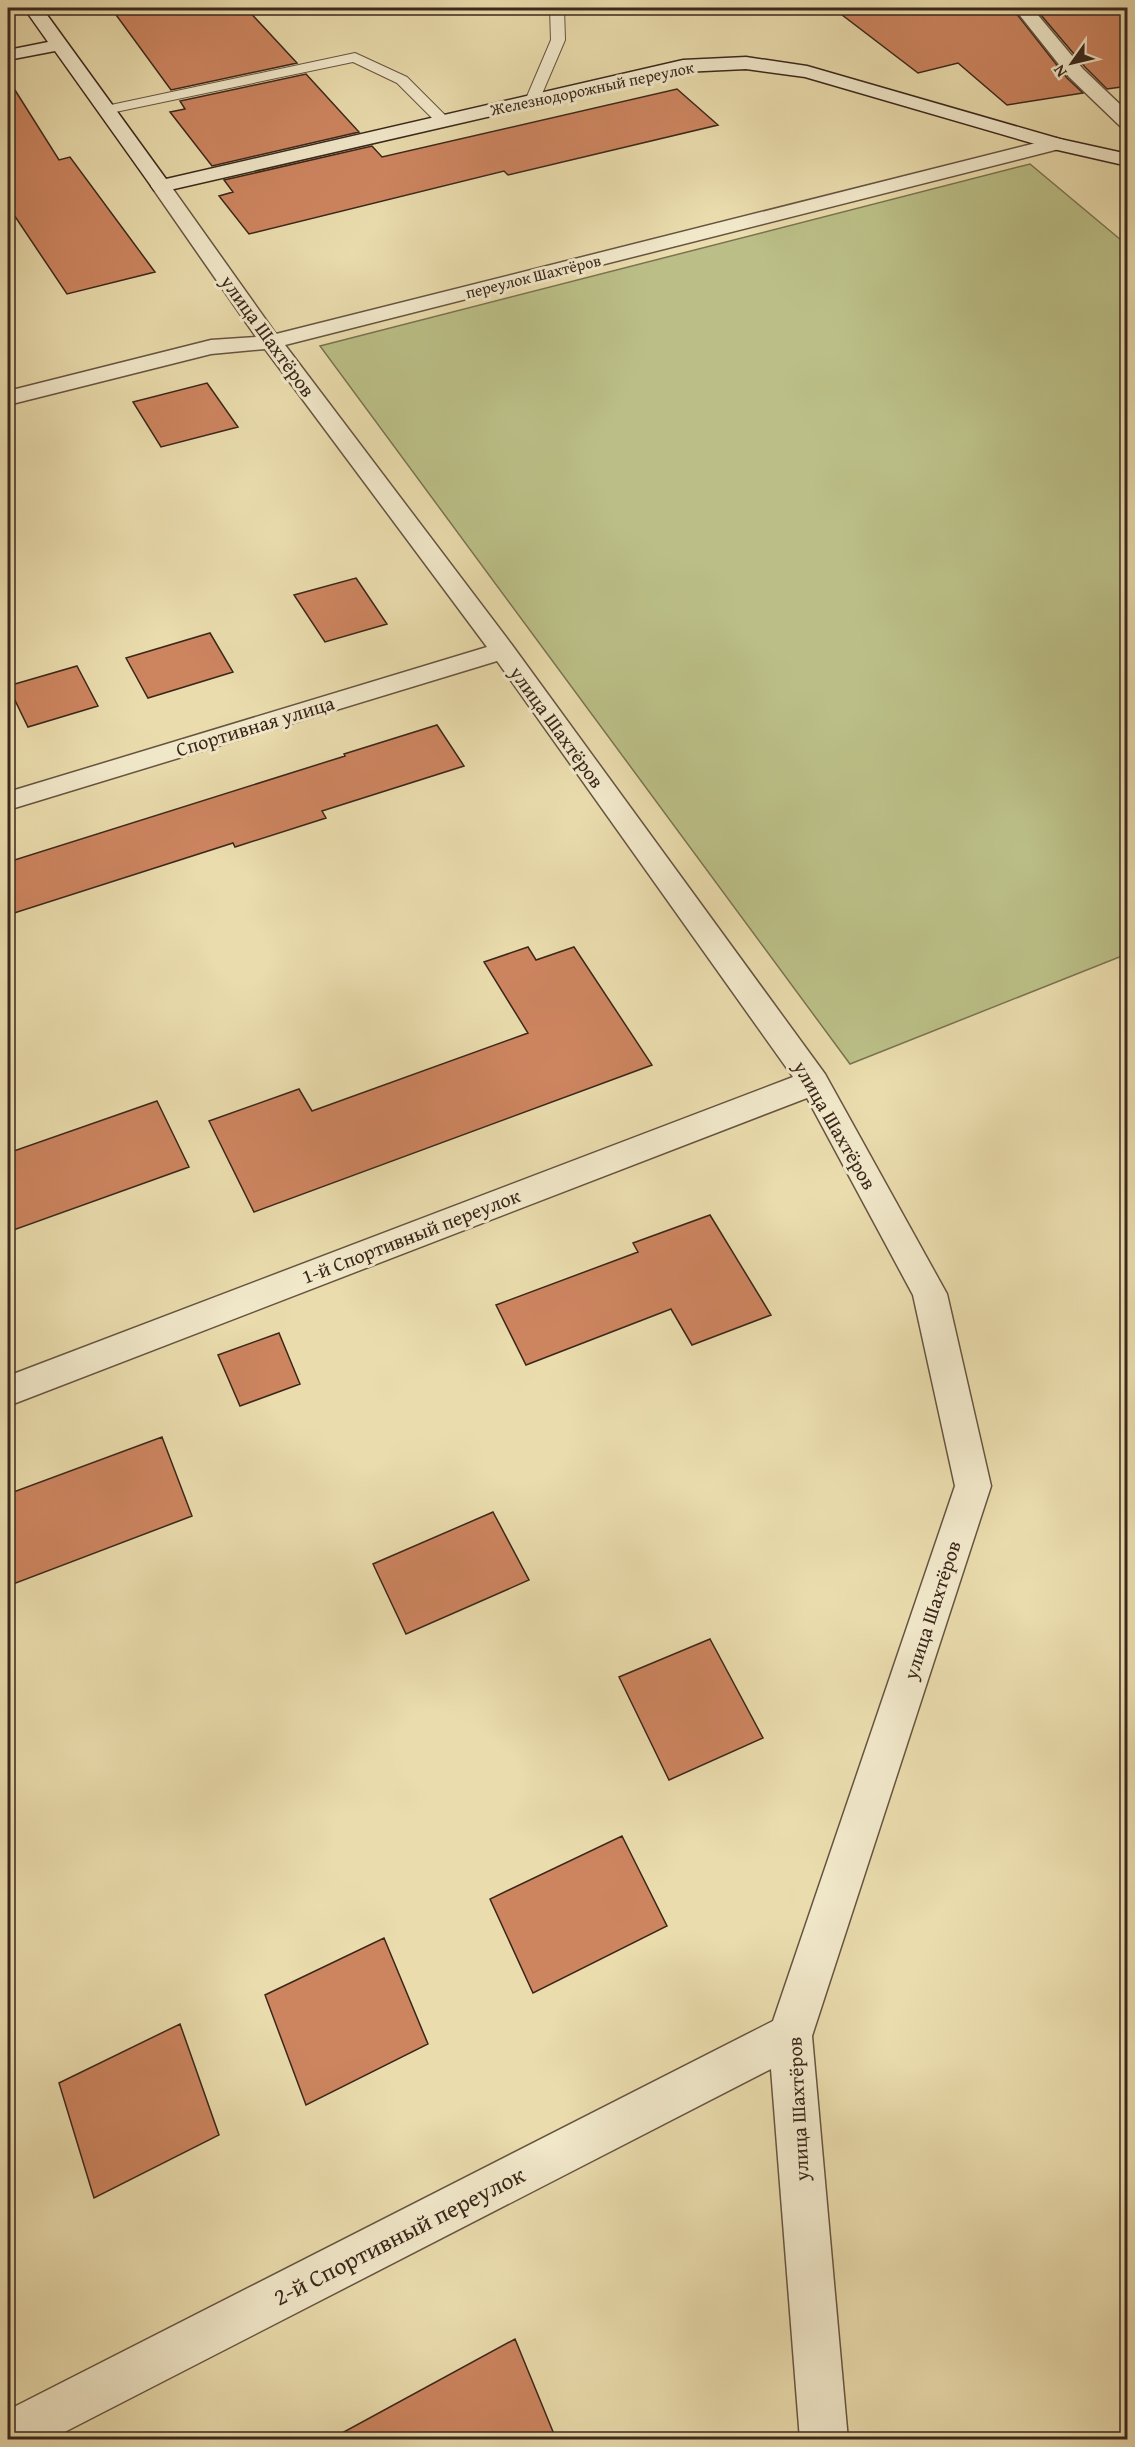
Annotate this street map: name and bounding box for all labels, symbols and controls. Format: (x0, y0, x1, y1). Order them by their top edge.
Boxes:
north arrow (1042, 33, 1102, 93)
street label: Железнодорожный переулок (487, 55, 697, 122)
text: N (1046, 60, 1073, 83)
street label: переулок Шахтёров (463, 248, 603, 304)
street label: улица Шахтёров (214, 268, 323, 403)
street label: улица Шахтёров (503, 659, 612, 794)
street label: Спортивная улица (172, 688, 338, 763)
street label: улица Шахтёров (786, 1054, 884, 1195)
street label: 1-й Спортивный переулок (297, 1180, 525, 1291)
street label: улица Шахтёров (895, 1537, 968, 1684)
street label: улица Шахтёров (779, 2036, 816, 2183)
street label: 2-й Спортивный переулок (267, 2157, 531, 2314)

